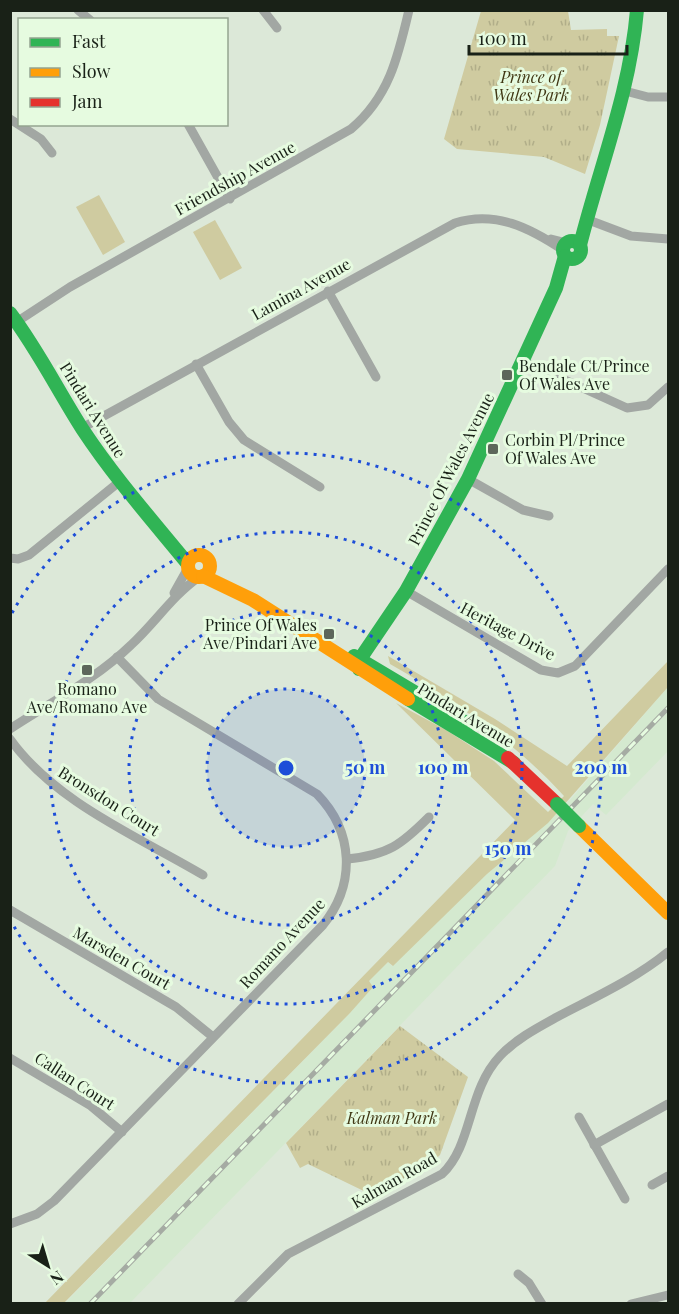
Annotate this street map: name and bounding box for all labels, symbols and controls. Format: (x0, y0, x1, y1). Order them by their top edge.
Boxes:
legend (18, 18, 228, 126)
scale bar (469, 18, 626, 56)
text: 100 m (478, 26, 527, 50)
text: Fast (72, 29, 106, 53)
text: Slow (72, 59, 110, 83)
park label: Prince of Wales Park (493, 66, 569, 105)
text: Jam (71, 89, 102, 113)
street label: Friendship Avenue (171, 136, 299, 219)
street label: Lamina Avenue (248, 253, 354, 324)
place label: Bendale Ct/Prince Of Wales Ave (519, 355, 650, 394)
street label: Pindari Avenue (56, 358, 131, 461)
marker: Bendale Ct/Prince Of Wales Ave (500, 368, 514, 382)
street label: Prince Of Wales Avenue (403, 389, 498, 549)
place label: Corbin Pl/Prince Of Wales Ave (505, 429, 625, 468)
marker: Corbin Pl/Prince Of Wales Ave (486, 442, 500, 456)
street label: Heritage Drive (457, 597, 559, 664)
place label: Prince Of Wales Ave/Pindari Ave (202, 614, 317, 653)
marker: Prince Of Wales Ave/Pindari Ave (322, 627, 336, 641)
marker: Romano Ave/Romano Ave (80, 663, 94, 677)
place label: Romano Ave/Romano Ave (26, 678, 147, 717)
street label: Pindari Avenue (414, 678, 518, 752)
text: 50 m (345, 755, 386, 779)
text: 100 m (418, 755, 469, 779)
text: 200 m (574, 755, 628, 779)
centre of rings (276, 758, 296, 778)
street label: Bronsdon Court (55, 761, 164, 840)
text: 150 m (484, 836, 532, 860)
street label: Romano Avenue (234, 893, 329, 992)
street label: Marsden Court (70, 921, 175, 994)
street label: Callan Court (31, 1047, 120, 1114)
park label: Kalman Park (346, 1107, 437, 1128)
street label: Kalman Road (347, 1147, 440, 1212)
north arrow (18, 1236, 78, 1296)
text: N (46, 1267, 68, 1291)

